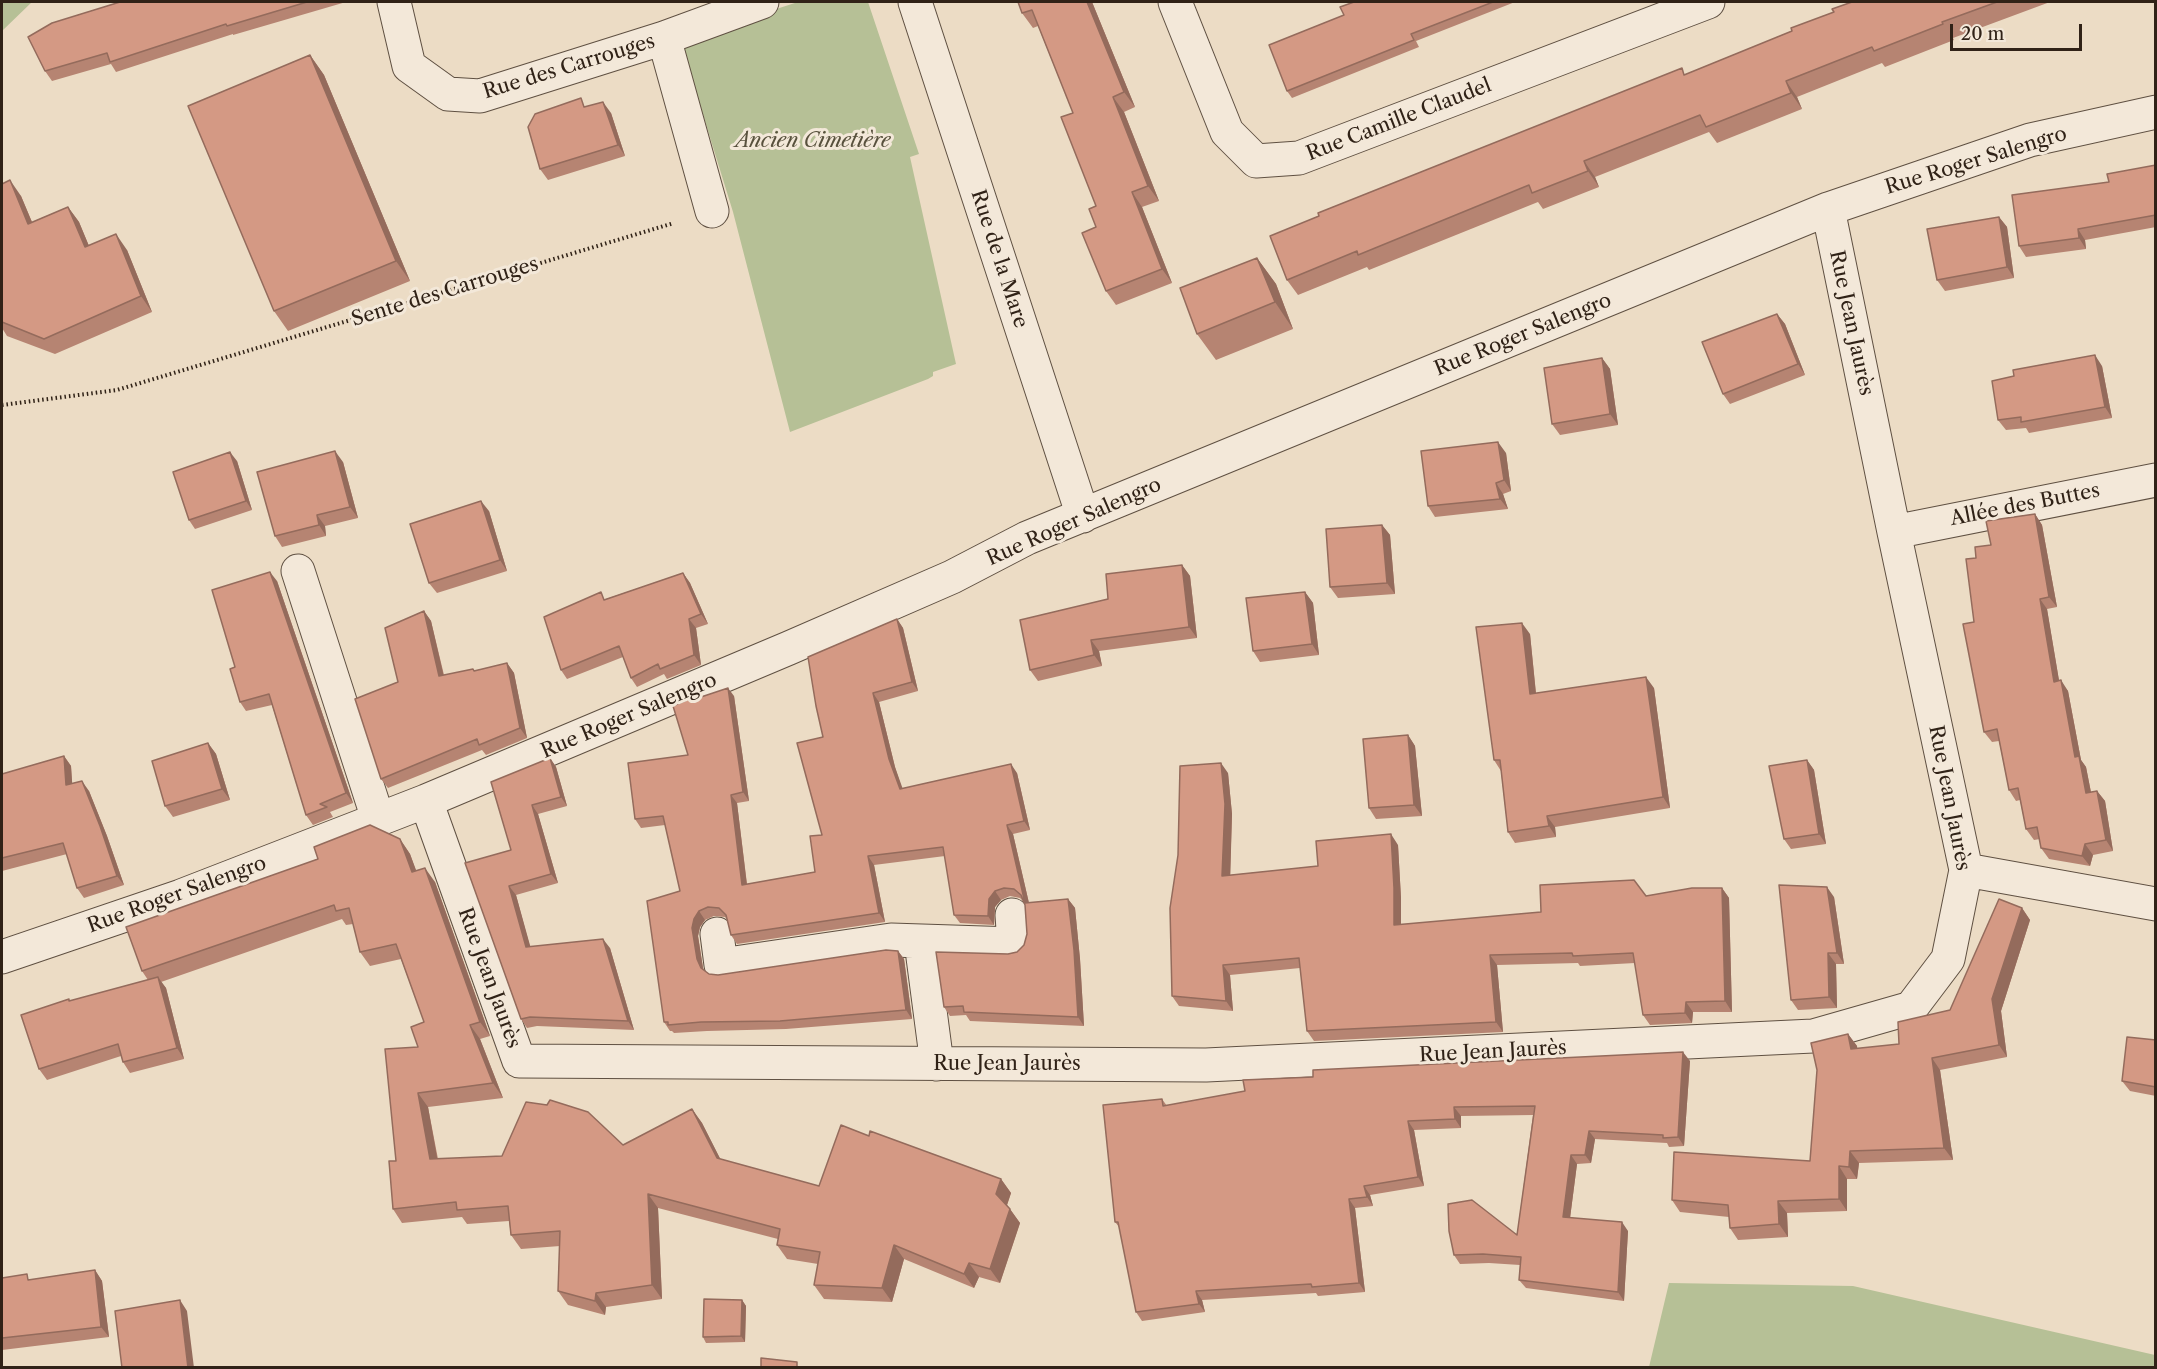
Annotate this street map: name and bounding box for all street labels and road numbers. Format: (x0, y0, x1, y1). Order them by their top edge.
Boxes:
street label: Rue des Carrouges (480, 29, 658, 105)
street label: Rue Camille Claudel (1303, 74, 1495, 166)
street label: Rue Roger Salengro (1882, 122, 2070, 200)
street label: Rue de la Mare (965, 187, 1033, 331)
street label: Rue Jean Jaurès (1824, 248, 1878, 398)
street label: Sente des Carrouges (349, 252, 541, 332)
street label: Rue Roger Salengro (1431, 289, 1615, 381)
street label: Rue Roger Salengro (983, 473, 1165, 571)
street label: Allée des Buttes (1948, 479, 2102, 531)
street label: Rue Roger Salengro (537, 668, 721, 764)
street label: Rue Jean Jaurès (1923, 723, 1975, 873)
street label: Rue Roger Salengro (84, 851, 270, 939)
street label: Rue Jean Jaurès (452, 905, 526, 1051)
street label: Rue Jean Jaurès (1419, 1036, 1567, 1068)
street label: Rue Jean Jaurès (933, 1052, 1081, 1076)

